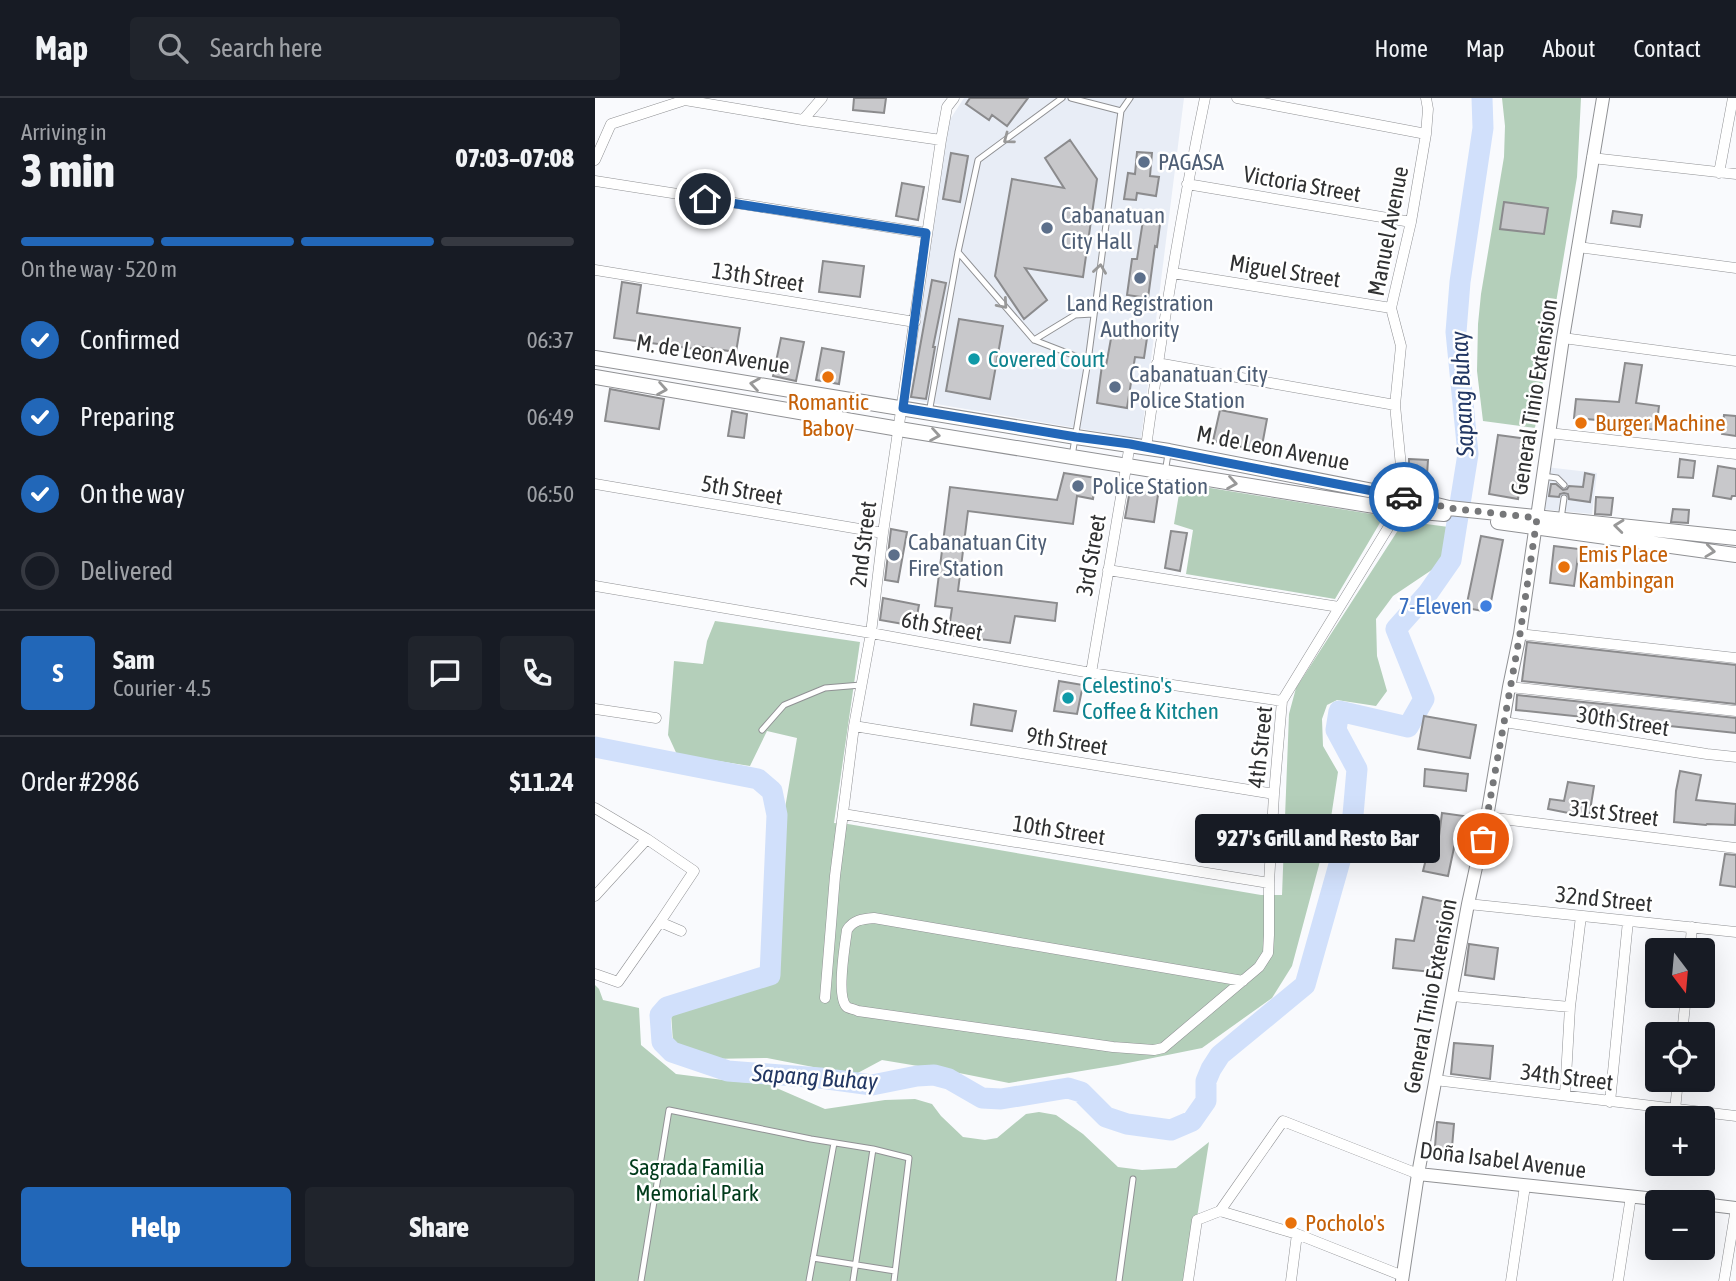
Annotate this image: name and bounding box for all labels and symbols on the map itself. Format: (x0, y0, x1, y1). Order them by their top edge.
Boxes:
one-way arrow (1003, 130, 1015, 143)
place label: PAGASA (1158, 149, 1225, 175)
marker: PAGASA (1136, 154, 1152, 170)
street label: Victoria Street (1241, 161, 1363, 207)
street label: Manuel Avenue (1363, 164, 1413, 298)
pin (675, 169, 735, 229)
place label: Cabanatuan City Hall (1061, 202, 1165, 254)
marker: Cabanatuan City Hall (1039, 220, 1055, 236)
street label: Miguel Street (1228, 249, 1342, 293)
street label: 13th Street (710, 257, 806, 297)
one-way arrow (1092, 263, 1107, 275)
marker: Land Registration Authority (1132, 270, 1148, 286)
place label: Land Registration Authority (1066, 290, 1214, 342)
one-way arrow (995, 296, 1007, 309)
street label: General Tinio Extension (1506, 297, 1562, 497)
street label: M. de Leon Avenue (634, 329, 792, 379)
water label: Sapang Buhay (1445, 330, 1479, 458)
place label: Covered Court (988, 346, 1105, 372)
marker: Covered Court (966, 351, 982, 367)
place label: Cabanatuan City Police Station (1129, 361, 1268, 413)
marker: Romantic Baboy (820, 369, 836, 385)
one-way arrow (749, 377, 761, 392)
marker: Cabanatuan City Police Station (1107, 379, 1123, 395)
one-way arrow (656, 381, 668, 396)
place label: Romantic Baboy (787, 389, 869, 441)
place label: Burger Machine (1595, 410, 1726, 436)
marker: Burger Machine (1573, 415, 1589, 431)
street label: M. de Leon Avenue (1194, 420, 1352, 476)
one-way arrow (929, 427, 941, 442)
courier (1369, 462, 1439, 532)
street label: 5th Street (699, 470, 785, 510)
place label: Police Station (1092, 473, 1208, 499)
one-way arrow (1226, 475, 1238, 490)
marker: Police Station (1070, 478, 1086, 494)
street label: 2nd Street (845, 499, 881, 589)
street label: 3rd Street (1071, 512, 1111, 598)
one-way arrow (1614, 518, 1625, 533)
place label: Cabanatuan City Fire Station (908, 529, 1047, 581)
place label: Emis Place Kambingan (1578, 541, 1675, 593)
one-way arrow (1704, 544, 1715, 559)
marker: Cabanatuan City Fire Station (886, 547, 902, 563)
marker: Emis Place Kambingan (1556, 559, 1572, 575)
place label: 7-Eleven (1399, 593, 1472, 619)
marker: 7-Eleven (1478, 598, 1494, 614)
street label: 6th Street (899, 606, 985, 646)
place label: Celestino's Coffee & Kitchen (1082, 672, 1219, 724)
marker: Celestino's Coffee & Kitchen (1060, 690, 1076, 706)
street label: 30th Street (1575, 701, 1671, 741)
street label: 4th Street (1243, 705, 1277, 789)
street label: 9th Street (1024, 722, 1110, 760)
street label: 31st Street (1568, 795, 1660, 831)
pin (1453, 809, 1513, 869)
street label: 10th Street (1011, 810, 1107, 850)
callout: 927's Grill and Resto Bar (1196, 814, 1441, 864)
street label: 32nd Street (1554, 881, 1654, 917)
street label: General Tinio Extension (1398, 896, 1462, 1096)
north arrow (1645, 938, 1715, 1008)
street label: 34th Street (1519, 1058, 1615, 1096)
water label: Sapang Buhay (750, 1059, 879, 1095)
street label: Doña Isabel Avenue (1418, 1137, 1588, 1183)
park label: Sagrada Familia Memorial Park (629, 1154, 765, 1206)
place label: Pocholo's (1305, 1210, 1385, 1236)
marker: Pocholo's (1283, 1215, 1299, 1231)

